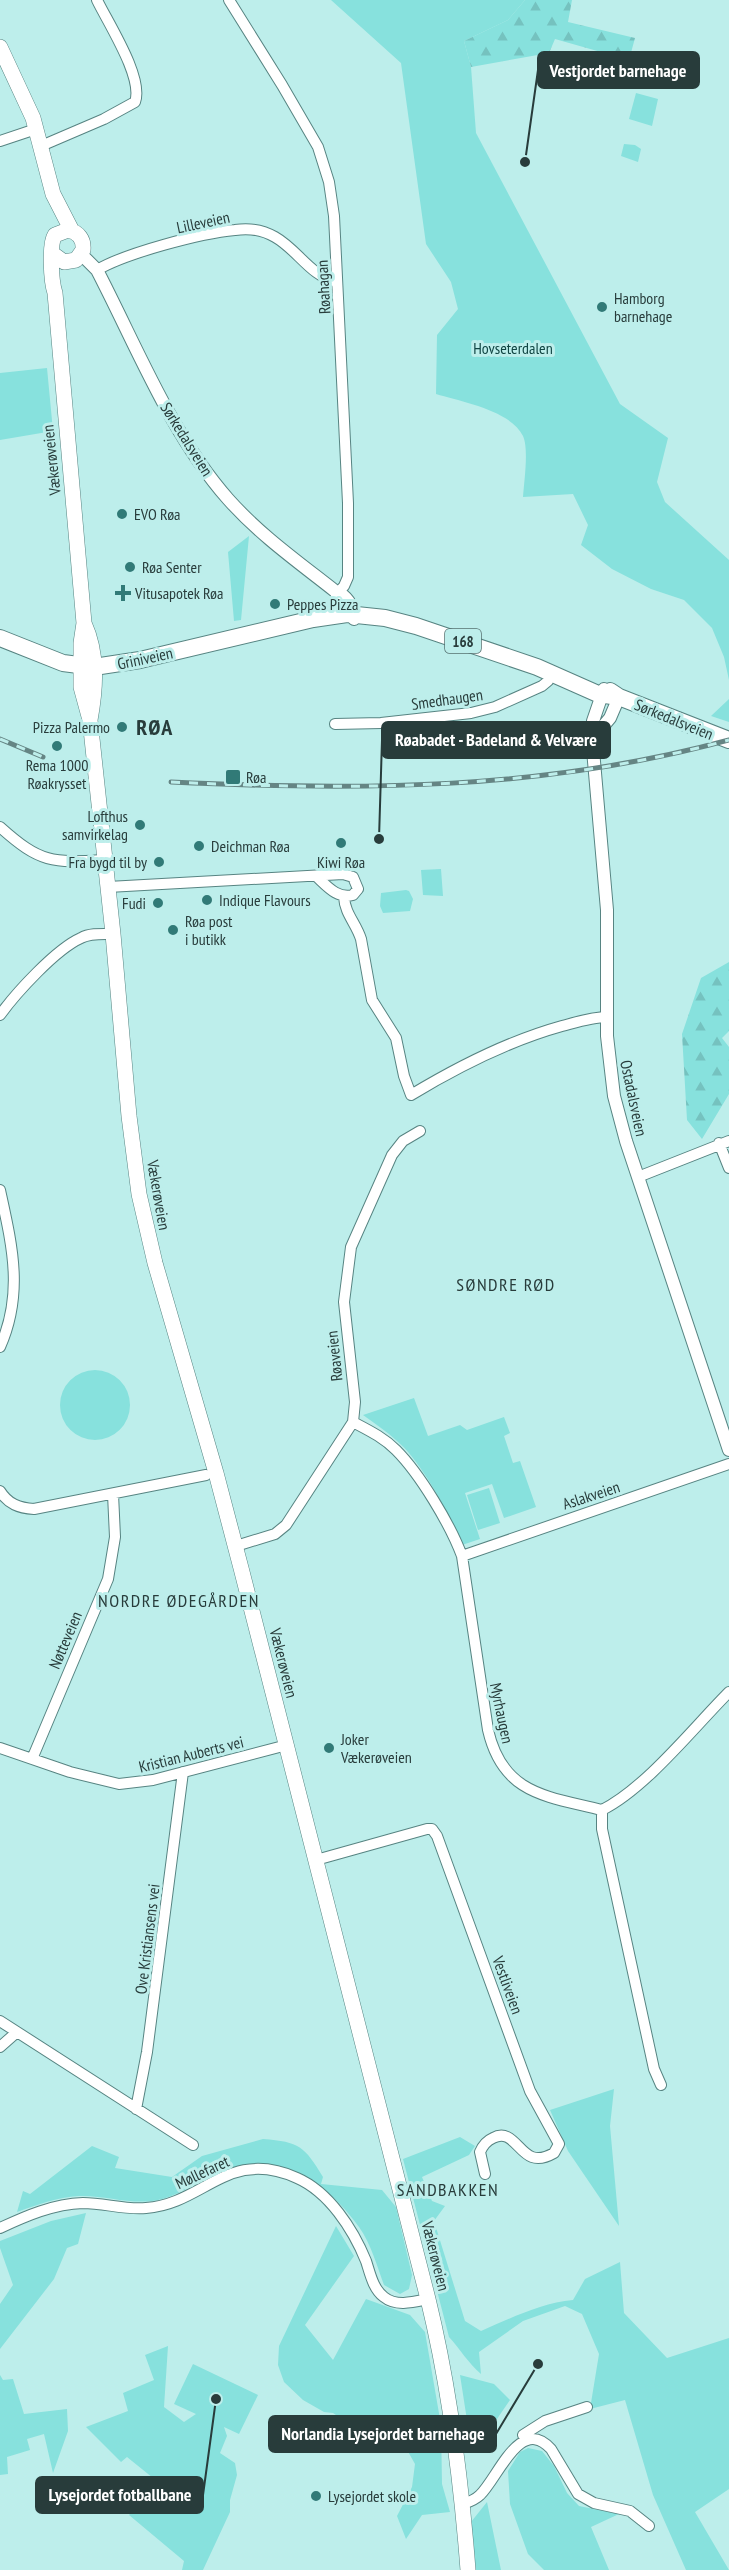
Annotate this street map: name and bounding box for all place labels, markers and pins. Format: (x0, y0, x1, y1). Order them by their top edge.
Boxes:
callout: Vestjordet barnehage (538, 52, 699, 88)
place label: Hamborg barnehage (614, 288, 672, 326)
marker: Hamborg barnehage (595, 300, 609, 314)
place label: EVO Røa (134, 504, 181, 524)
marker: EVO Røa (115, 507, 129, 521)
place label: Røa Senter (142, 557, 202, 577)
marker: Røa Senter (123, 560, 137, 574)
place label: Vitusapotek Røa (134, 583, 223, 603)
marker: Vitusapotek Røa (116, 586, 130, 600)
place label: Peppes Pizza (287, 594, 358, 614)
marker: Peppes Pizza (268, 597, 282, 611)
place label: Pizza Palermo (33, 717, 110, 737)
marker: Pizza Palermo (115, 720, 129, 734)
callout: Røabadet - Badeland & Velvære (382, 722, 610, 758)
marker: Rema 1000 Røakrysset (50, 739, 64, 753)
place label: Rema 1000 Røakrysset (26, 755, 88, 793)
place label: Røa (246, 767, 266, 787)
marker: Røa (224, 768, 242, 786)
place label: Lofthus samvirkelag (62, 806, 128, 844)
marker: Lofthus samvirkelag (133, 818, 147, 832)
place label: Deichman Røa (211, 836, 290, 856)
marker: Kiwi Røa (334, 836, 348, 850)
marker: Deichman Røa (192, 839, 206, 853)
place label: Fra bygd til by (68, 852, 147, 872)
place label: Kiwi Røa (317, 852, 365, 872)
marker: Fra bygd til by (152, 855, 166, 869)
place label: Indique Flavours (219, 890, 311, 910)
place label: Fudi (122, 893, 146, 913)
marker: Indique Flavours (200, 893, 214, 907)
marker: Fudi (151, 896, 165, 910)
place label: Røa post i butikk (185, 911, 233, 949)
marker: Røa post i butikk (166, 923, 180, 937)
place label: Joker Vækerøveien (340, 1729, 412, 1767)
marker: Joker Vækerøveien (322, 1741, 336, 1755)
callout: Norlandia Lysejordet barnehage (269, 2416, 496, 2452)
callout: Lysejordet fotballbane (36, 2477, 203, 2513)
place label: Lysejordet skole (328, 2486, 416, 2506)
marker: Lysejordet skole (309, 2489, 323, 2503)

